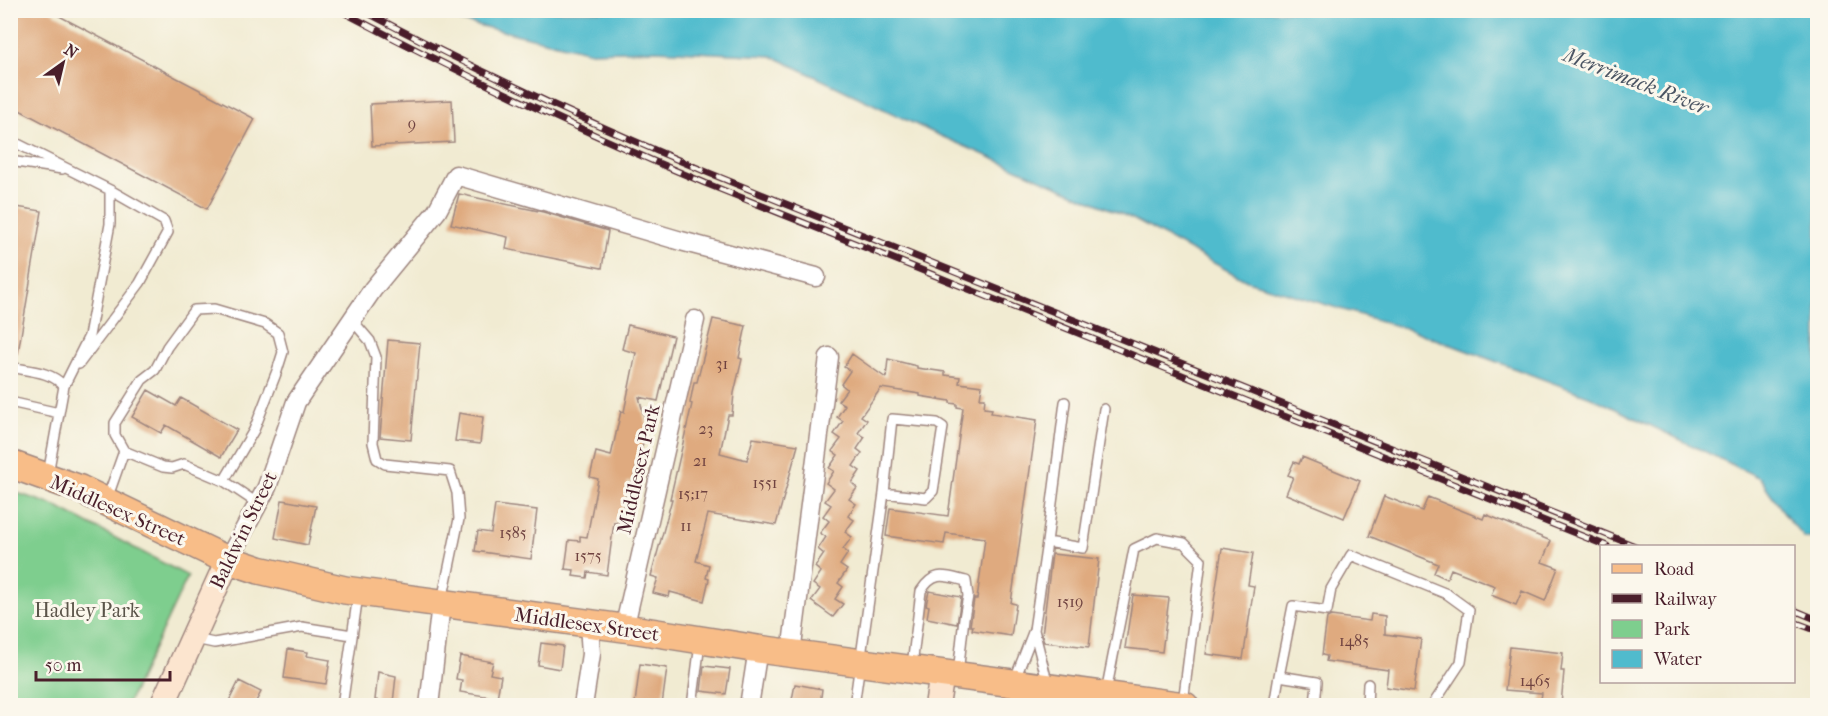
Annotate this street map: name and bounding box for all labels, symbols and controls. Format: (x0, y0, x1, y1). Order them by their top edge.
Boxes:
north arrow (33, 33, 93, 93)
text: N (61, 40, 82, 63)
water label: Merrimack River (1558, 42, 1713, 120)
house number: 9 (408, 114, 416, 133)
house number: 31 (716, 354, 728, 373)
street label: Middlesex Park (612, 401, 665, 536)
house number: 23 (699, 419, 713, 438)
house number: 21 (693, 451, 707, 470)
street label: Baldwin Street (205, 468, 282, 593)
street label: Middlesex Street (47, 470, 189, 551)
house number: 1551 (752, 473, 778, 492)
house number: 15;17 (678, 484, 708, 503)
house number: 11 (680, 516, 692, 535)
house number: 1585 (499, 523, 527, 542)
legend (1600, 545, 1795, 683)
house number: 1575 (574, 546, 602, 565)
text: Road (1654, 559, 1694, 580)
text: Railway (1654, 589, 1718, 610)
house number: 1519 (1057, 592, 1083, 611)
park label: Hadley Park (34, 599, 141, 622)
street label: Middlesex Street (513, 603, 661, 646)
text: Park (1654, 619, 1691, 640)
house number: 1485 (1339, 631, 1369, 650)
scale bar (36, 644, 170, 682)
text: Water (1653, 649, 1702, 670)
text: 50 m (45, 655, 82, 676)
house number: 1465 (1520, 671, 1550, 690)

